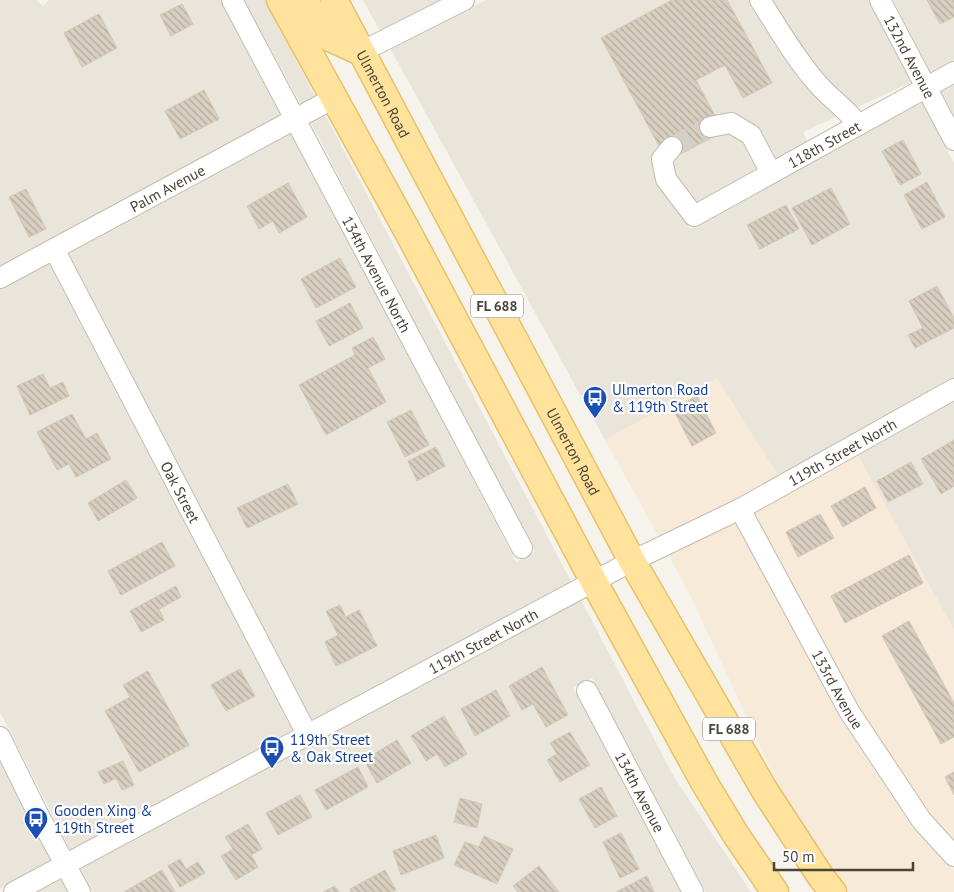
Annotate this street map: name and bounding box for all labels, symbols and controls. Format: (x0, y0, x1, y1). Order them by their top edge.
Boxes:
street label: 132nd Avenue (880, 12, 940, 101)
street label: Ulmerton Road (353, 47, 415, 141)
street label: 118th Street (784, 116, 864, 172)
street label: Palm Avenue (127, 160, 208, 216)
street label: 134th Avenue North (338, 212, 416, 336)
road number: FL 688 (471, 294, 523, 318)
place label: Ulmerton Road & 119th Street (612, 380, 708, 416)
bus stop icon: Ulmerton Road & 119th Street (582, 385, 608, 419)
street label: Ulmerton Road (543, 404, 605, 498)
street label: 119th Street North (785, 414, 900, 490)
street label: Oak Street (157, 458, 205, 526)
street label: 119th Street North (425, 604, 541, 678)
street label: 133rd Avenue (808, 646, 868, 733)
road number: FL 688 (703, 718, 755, 741)
place label: 119th Street & Oak Street (290, 730, 373, 766)
bus stop icon: 119th Street & Oak Street (259, 735, 285, 769)
street label: 134th Avenue (611, 748, 669, 835)
place label: Gooden Xing & 119th Street (54, 801, 152, 837)
bus stop icon: Gooden Xing & 119th Street (23, 806, 49, 840)
scale bar (774, 840, 913, 872)
text: 50 m (782, 847, 815, 866)

